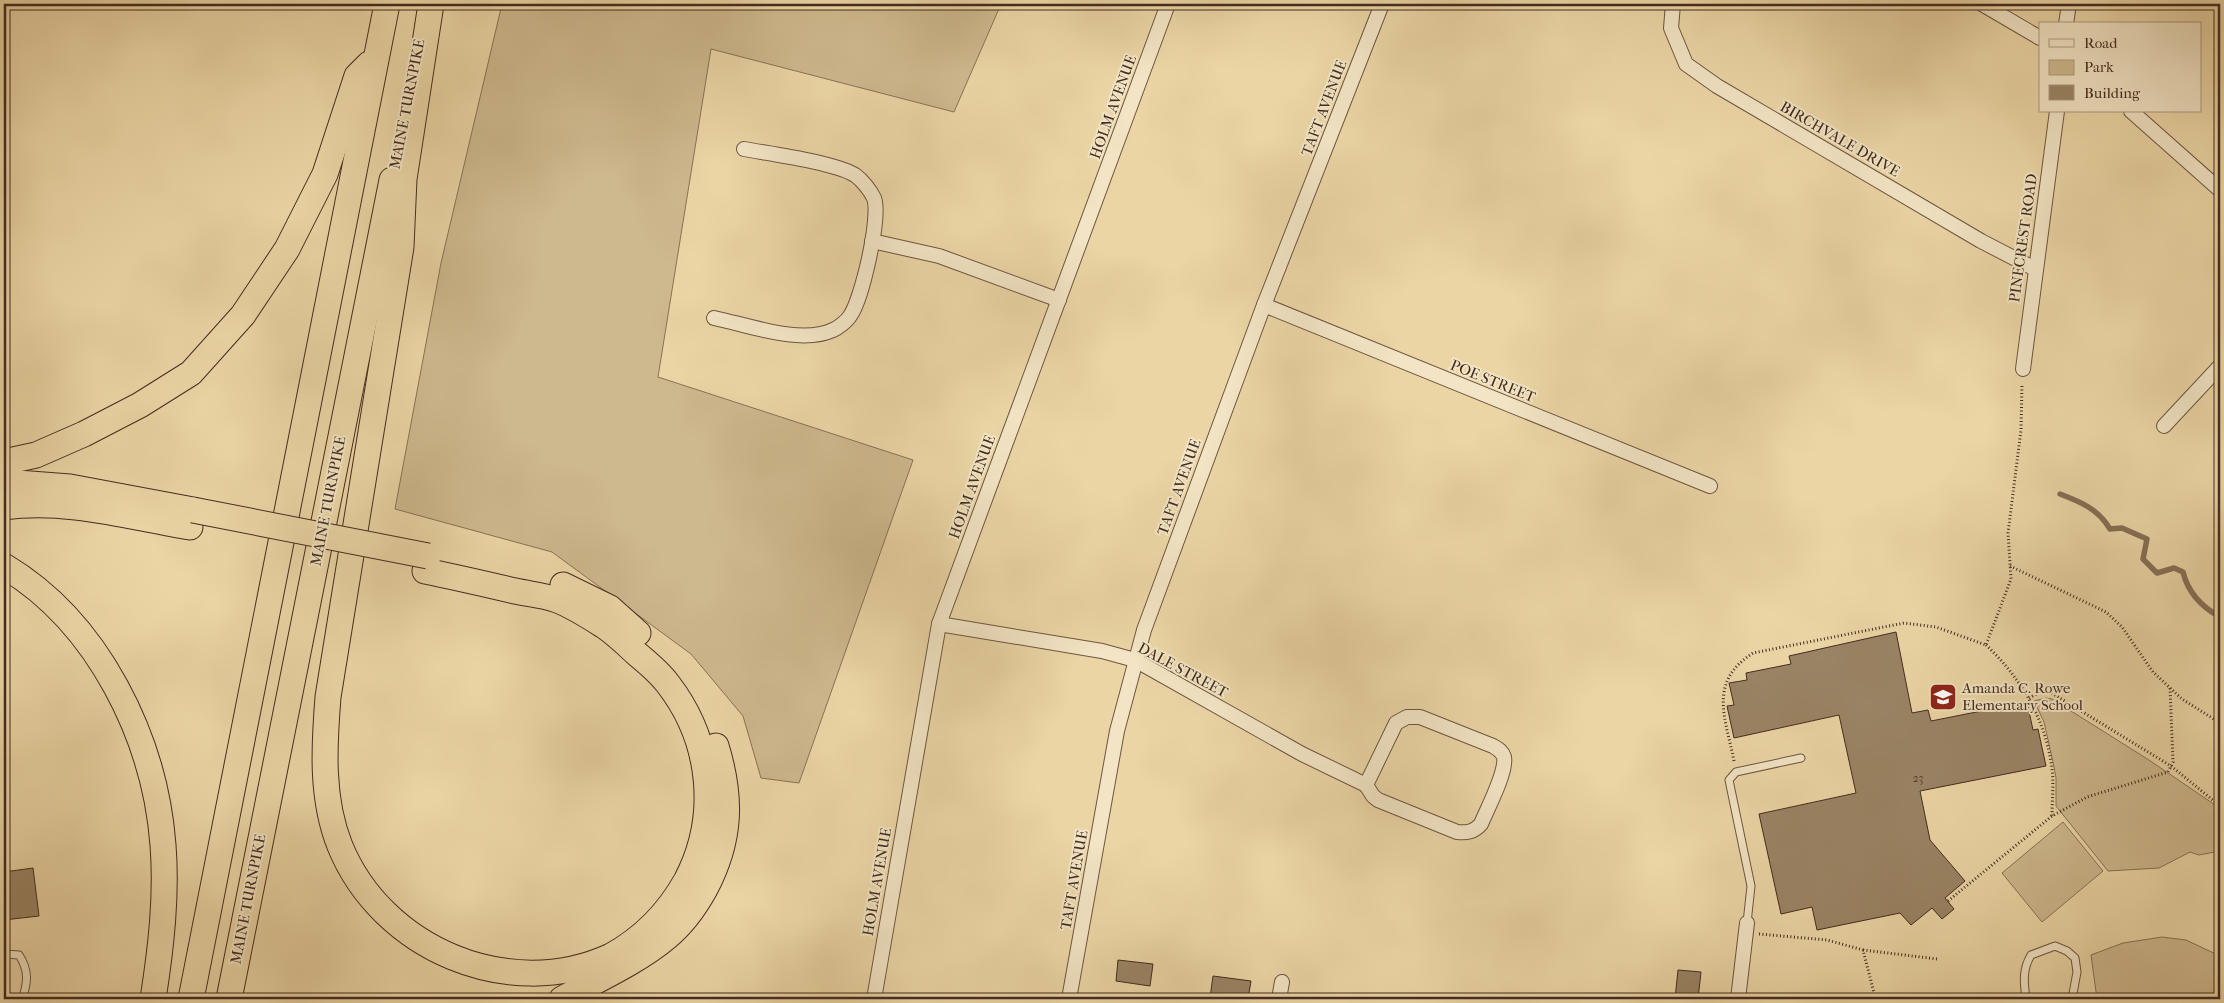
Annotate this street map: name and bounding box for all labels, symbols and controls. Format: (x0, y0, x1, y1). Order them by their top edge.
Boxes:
legend (2039, 22, 2202, 112)
text: Road (2084, 34, 2118, 52)
street label: MAINE TURNPIKE (386, 38, 428, 170)
street label: HOLM AVENUE (1086, 53, 1140, 161)
street label: TAFT AVENUE (1298, 58, 1350, 158)
text: Park (2084, 58, 2114, 76)
text: Building (2084, 84, 2141, 102)
street label: BIRCHVALE DRIVE (1777, 97, 1903, 181)
street label: PINECREST ROAD (2005, 172, 2041, 304)
street label: POE STREET (1448, 356, 1539, 407)
street label: HOLM AVENUE (945, 433, 999, 541)
street label: MAINE TURNPIKE (307, 435, 349, 567)
street label: TAFT AVENUE (1153, 436, 1205, 538)
street label: DALE STREET (1135, 639, 1232, 702)
place label: Amanda C. Rowe Elementary School (1961, 679, 2083, 714)
school or university icon: Amanda C. Rowe Elementary School (1928, 682, 1958, 712)
house number: 23 (1912, 771, 1924, 785)
street label: HOLM AVENUE (859, 827, 895, 937)
street label: TAFT AVENUE (1056, 829, 1092, 931)
street label: MAINE TURNPIKE (227, 833, 269, 965)

